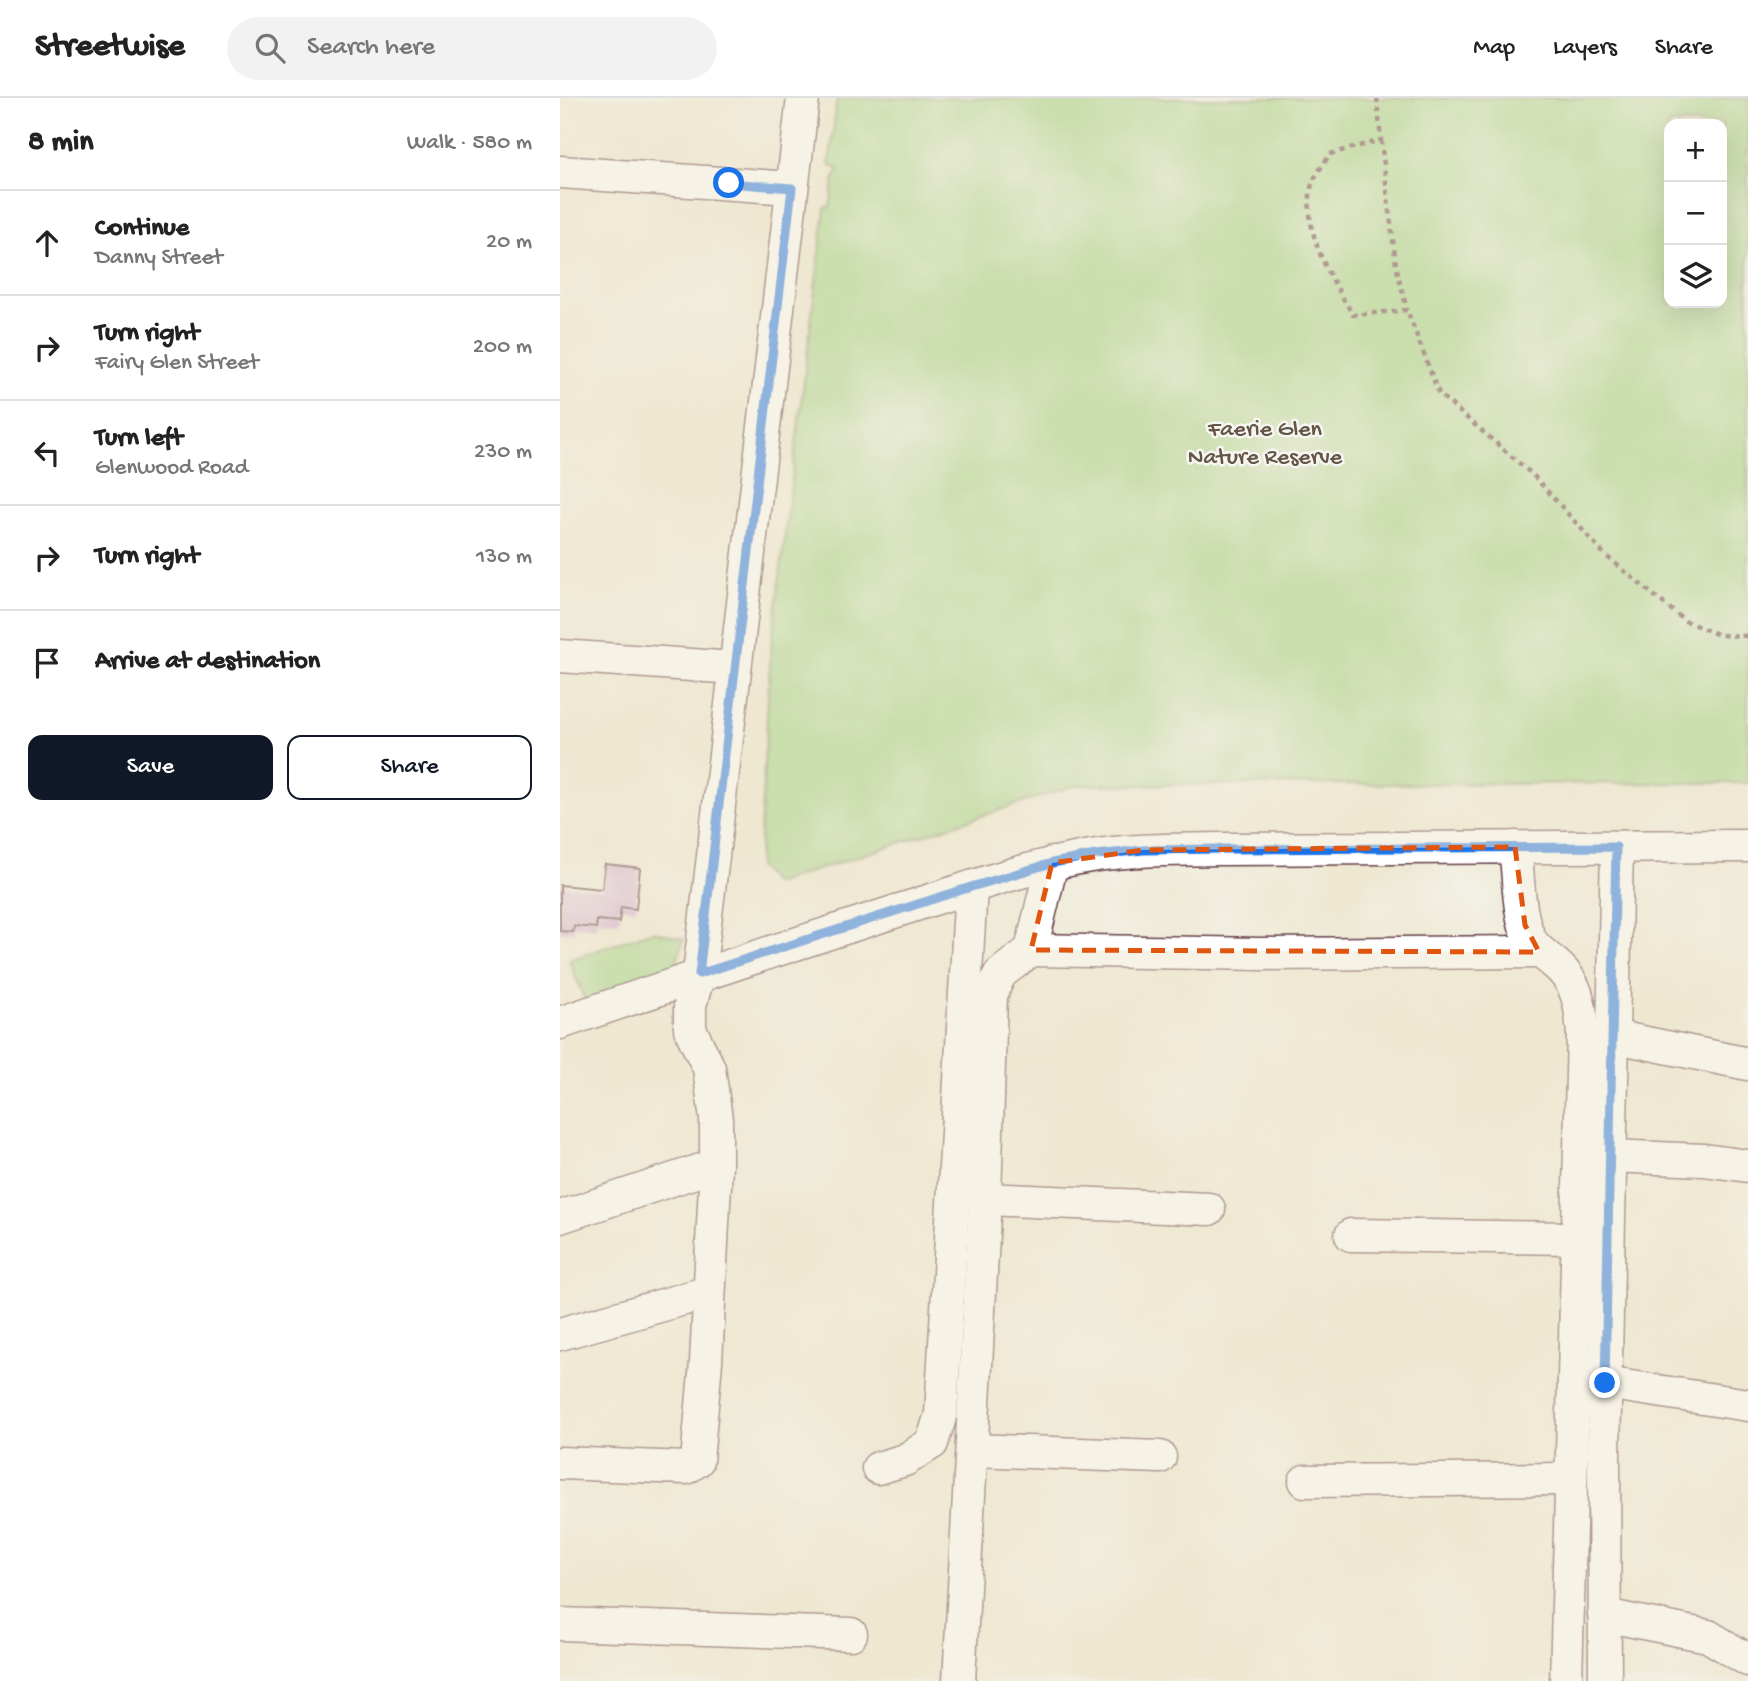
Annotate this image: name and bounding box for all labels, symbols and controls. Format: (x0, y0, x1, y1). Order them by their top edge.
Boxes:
search box (227, 17, 717, 80)
text: Streetwise (35, 29, 185, 67)
icon: search (251, 29, 289, 67)
text: Search here (307, 33, 435, 64)
text: Map (1473, 34, 1515, 63)
text: Layers (1553, 34, 1617, 63)
text: Share (1655, 34, 1713, 63)
map controls (1664, 119, 1727, 308)
button: + (1664, 119, 1727, 182)
text: 8 min (28, 126, 94, 161)
text: Walk · 580 m (407, 130, 532, 157)
route start (713, 167, 744, 198)
button: − (1664, 182, 1727, 245)
text: Continue (95, 214, 189, 245)
icon: ahead (28, 224, 66, 262)
text: 20 m (486, 229, 532, 256)
text: Danny Street (95, 245, 223, 272)
button: layers (1664, 245, 1727, 308)
text: Turn right (95, 319, 199, 350)
icon: right (28, 329, 66, 367)
text: 200 m (473, 334, 532, 361)
text: Fairy Glen Street (95, 350, 259, 377)
park label: Faerie Glen Nature Reserve (1188, 416, 1343, 473)
text: Turn left (95, 424, 183, 455)
icon: left (28, 434, 66, 472)
text: 230 m (474, 439, 532, 466)
text: Glenwood Road (95, 455, 248, 482)
icon: right (28, 539, 66, 577)
text: Turn right (95, 542, 199, 573)
text: 130 m (476, 544, 532, 571)
icon: arrive (28, 644, 66, 682)
text: Arrive at destination (95, 647, 320, 678)
button: Save (28, 735, 273, 800)
button: Share (287, 735, 532, 800)
route end (1589, 1367, 1620, 1398)

